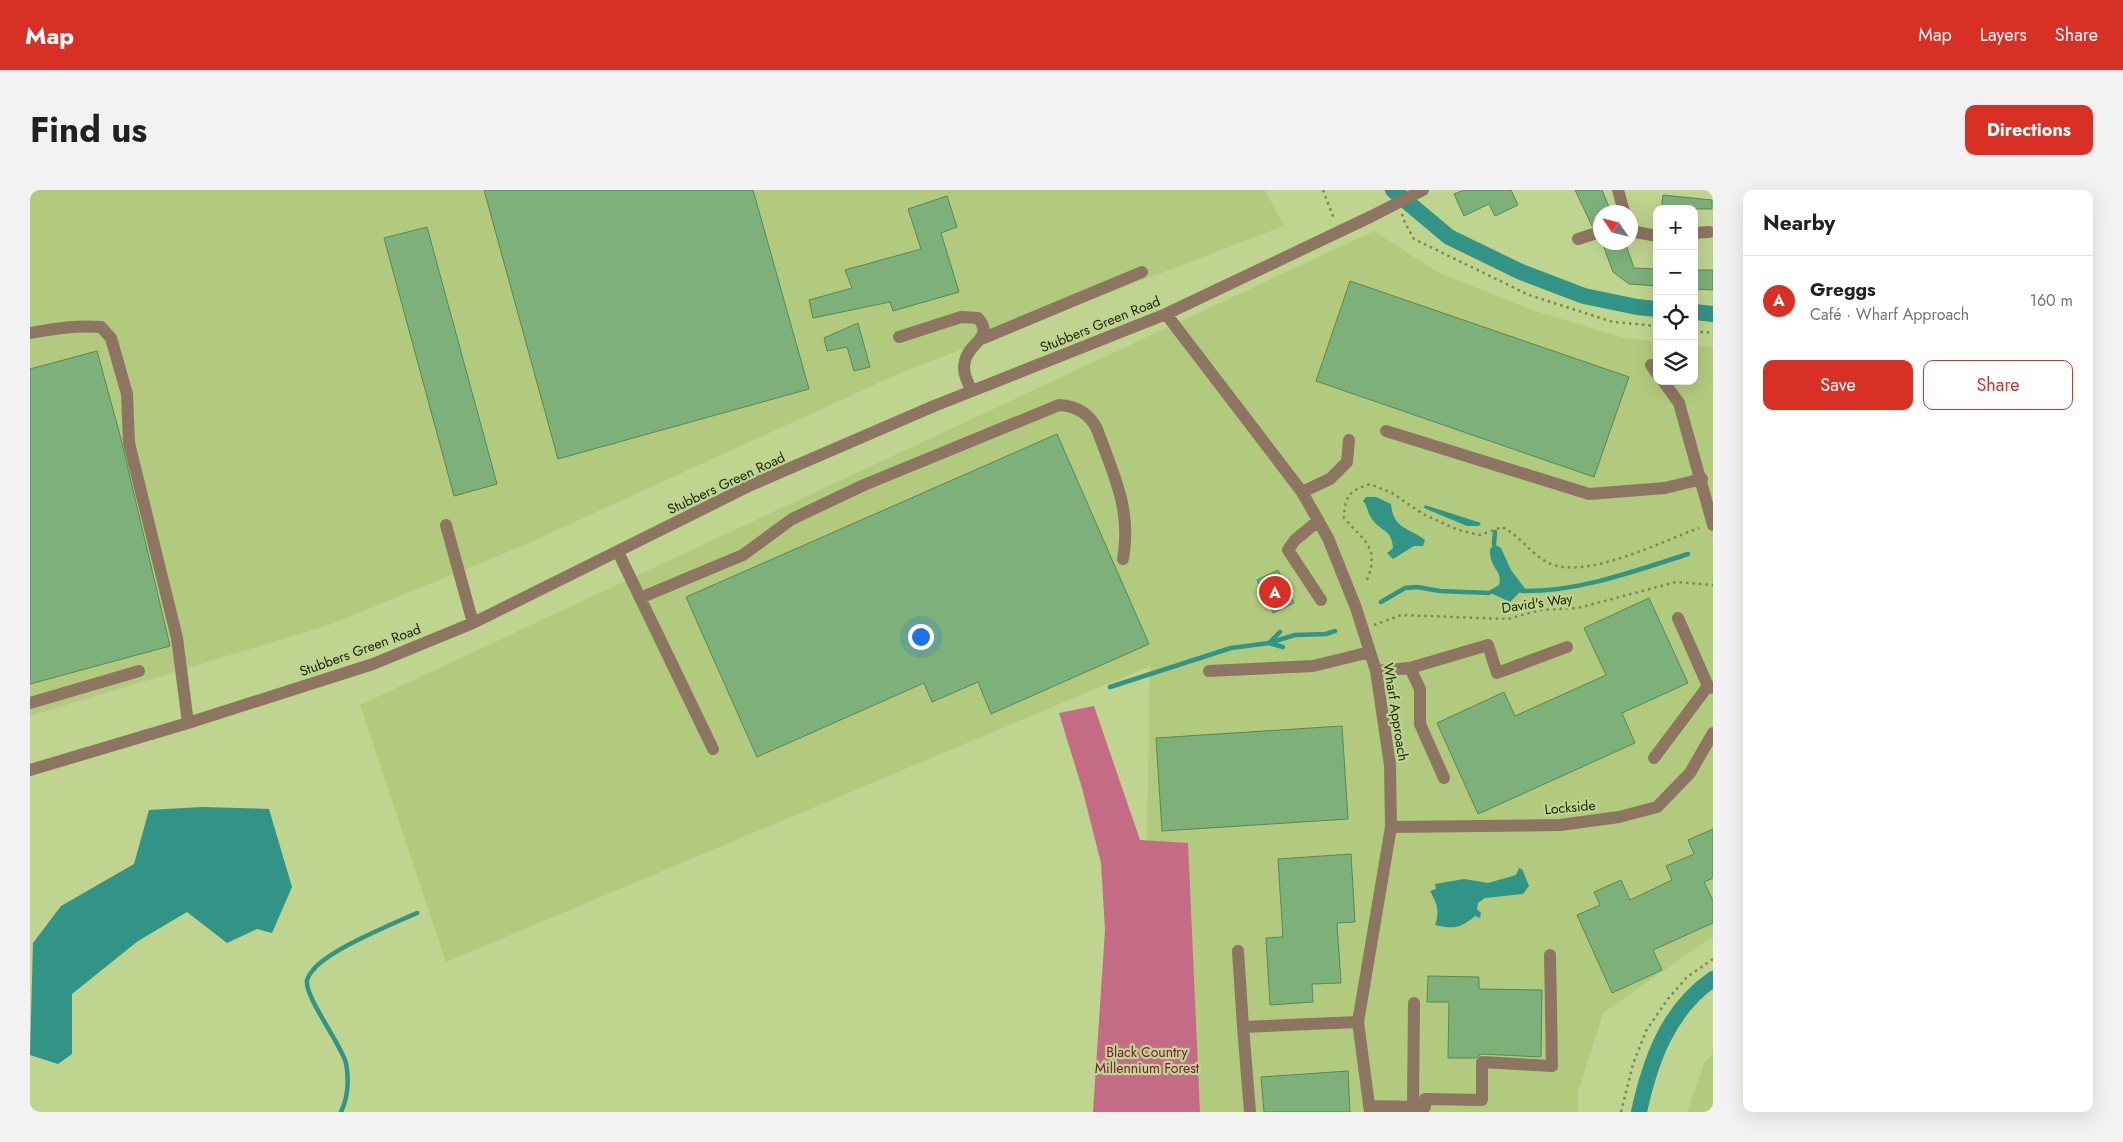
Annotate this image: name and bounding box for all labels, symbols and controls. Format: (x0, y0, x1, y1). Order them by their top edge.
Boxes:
text: Map (25, 18, 74, 53)
text: Map (1918, 22, 1952, 48)
text: Layers (1980, 22, 2027, 48)
text: Share (2055, 22, 2098, 48)
text: Find us (30, 105, 147, 155)
button: Directions (1965, 105, 2093, 155)
north arrow (1593, 205, 1638, 250)
map controls (1653, 205, 1698, 385)
button: + (1653, 205, 1698, 250)
text: Nearby (1763, 208, 1835, 238)
button: − (1653, 250, 1698, 295)
text: Greggs (1810, 276, 1876, 303)
text: A (1773, 289, 1785, 312)
text: 160 m (2030, 289, 2073, 312)
street label: Stubbers Green Road (1037, 291, 1163, 357)
button: locate (1653, 295, 1698, 340)
text: Café · Wharf Approach (1810, 303, 1969, 326)
button: layers (1653, 340, 1698, 385)
button: Save (1763, 360, 1913, 410)
button: Share (1923, 360, 2073, 410)
street label: Stubbers Green Road (664, 447, 788, 519)
pin: A (1259, 573, 1291, 611)
street label: David's Way (1500, 588, 1575, 618)
street label: Stubbers Green Road (297, 619, 423, 681)
your location (908, 624, 934, 650)
street label: Wharf Approach (1378, 661, 1414, 763)
street label: Lockside (1544, 795, 1596, 819)
park label: Black Country Millennium Forest (1095, 1042, 1200, 1078)

